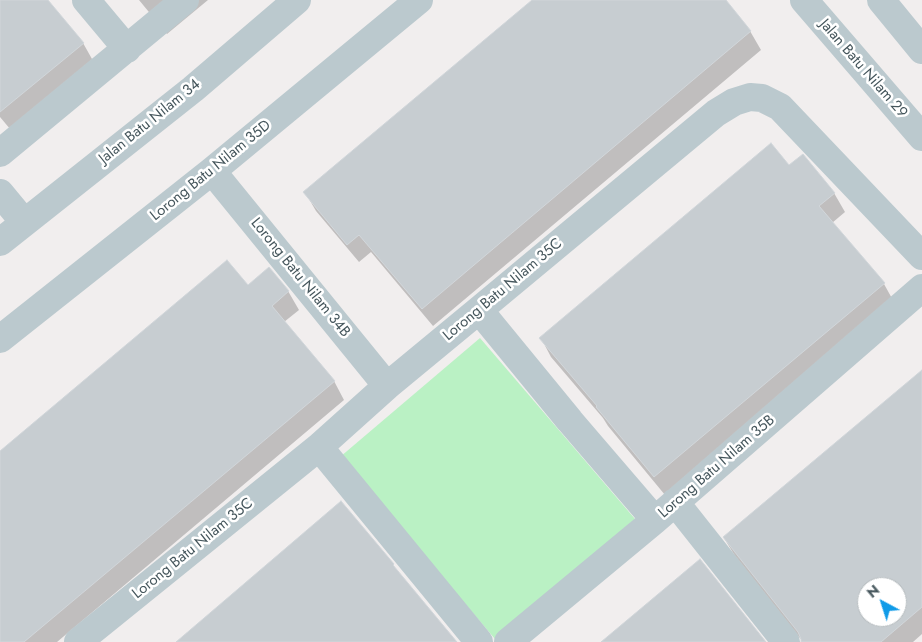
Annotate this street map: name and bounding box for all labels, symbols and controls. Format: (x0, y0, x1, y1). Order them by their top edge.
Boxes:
street label: Jalan Batu Nilam 29 (815, 16, 911, 122)
street label: Jalan Batu Nilam 34 (96, 76, 204, 168)
street label: Lorong Batu Nilam 35D (147, 117, 275, 225)
street label: Lorong Batu Nilam 34B (246, 215, 354, 341)
street label: Lorong Batu Nilam 35C (440, 235, 566, 345)
street label: Lorong Batu Nilam 35B (655, 412, 779, 522)
street label: Lorong Batu Nilam 35C (129, 495, 257, 603)
north arrow (857, 577, 907, 627)
text: N (862, 580, 884, 603)

